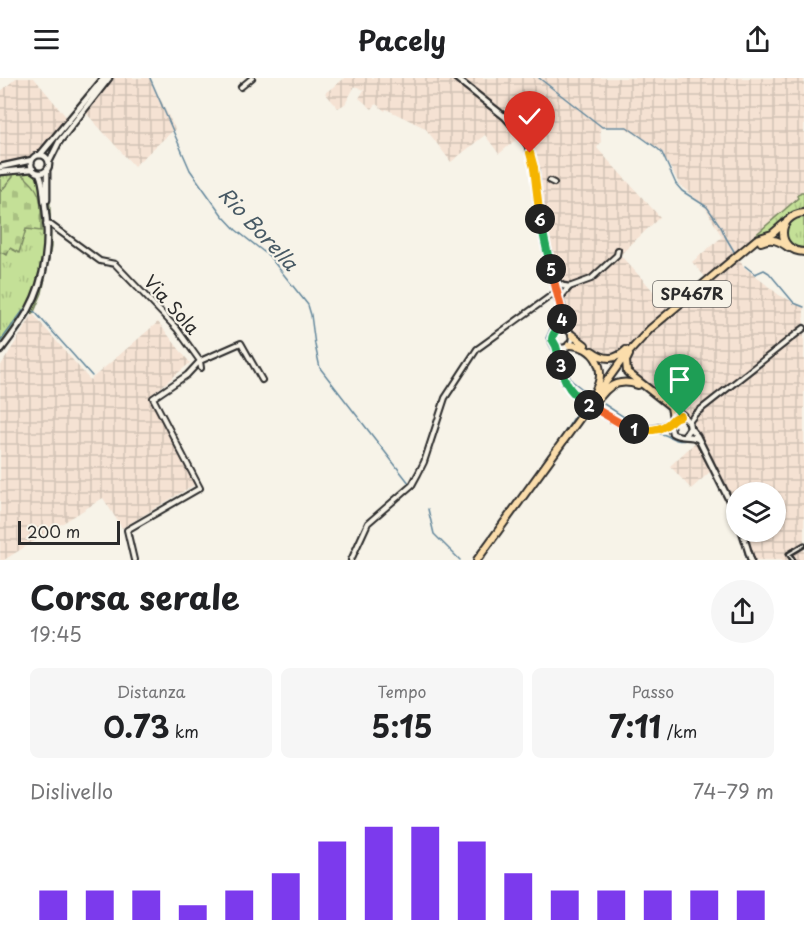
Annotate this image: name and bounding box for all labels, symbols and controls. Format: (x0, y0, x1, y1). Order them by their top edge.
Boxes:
text: Pacely (358, 19, 446, 60)
icon: menu (30, 23, 63, 56)
icon: share (741, 23, 774, 56)
pin (504, 91, 555, 153)
icon: check (513, 100, 546, 133)
water label: Rio Borella (212, 180, 306, 277)
pin: 6 (525, 204, 555, 234)
text: 6 (534, 207, 546, 231)
pin: 5 (536, 254, 566, 284)
text: 5 (546, 257, 556, 281)
street label: Via Sola (138, 268, 206, 340)
road number: SP467R (653, 281, 731, 307)
pin: 4 (547, 304, 577, 334)
text: 4 (557, 307, 567, 331)
pin: 3 (546, 350, 576, 380)
text: 3 (556, 353, 566, 377)
pin (654, 354, 705, 416)
icon: arrive (663, 363, 696, 396)
pin: 2 (574, 390, 604, 420)
text: 2 (583, 393, 595, 417)
pin: 1 (619, 414, 649, 444)
text: 1 (630, 417, 638, 441)
map controls (726, 482, 786, 542)
button: layers (726, 482, 786, 542)
scale bar (18, 518, 120, 546)
text: 200 m (27, 519, 80, 543)
text: Corsa serale (30, 571, 240, 621)
button: share (711, 580, 774, 643)
text: 19:45 (30, 619, 82, 649)
text: Distanza (117, 679, 185, 703)
text: Tempo (378, 679, 426, 703)
text: Passo (632, 679, 674, 703)
text: 0.73 (103, 703, 170, 748)
text: 5:15 (371, 703, 433, 748)
text: 7:11 (609, 703, 661, 748)
text: km (170, 719, 199, 743)
text: /km (661, 719, 697, 743)
text: Dislivello (30, 776, 113, 806)
text: 74–79 m (693, 776, 774, 806)

